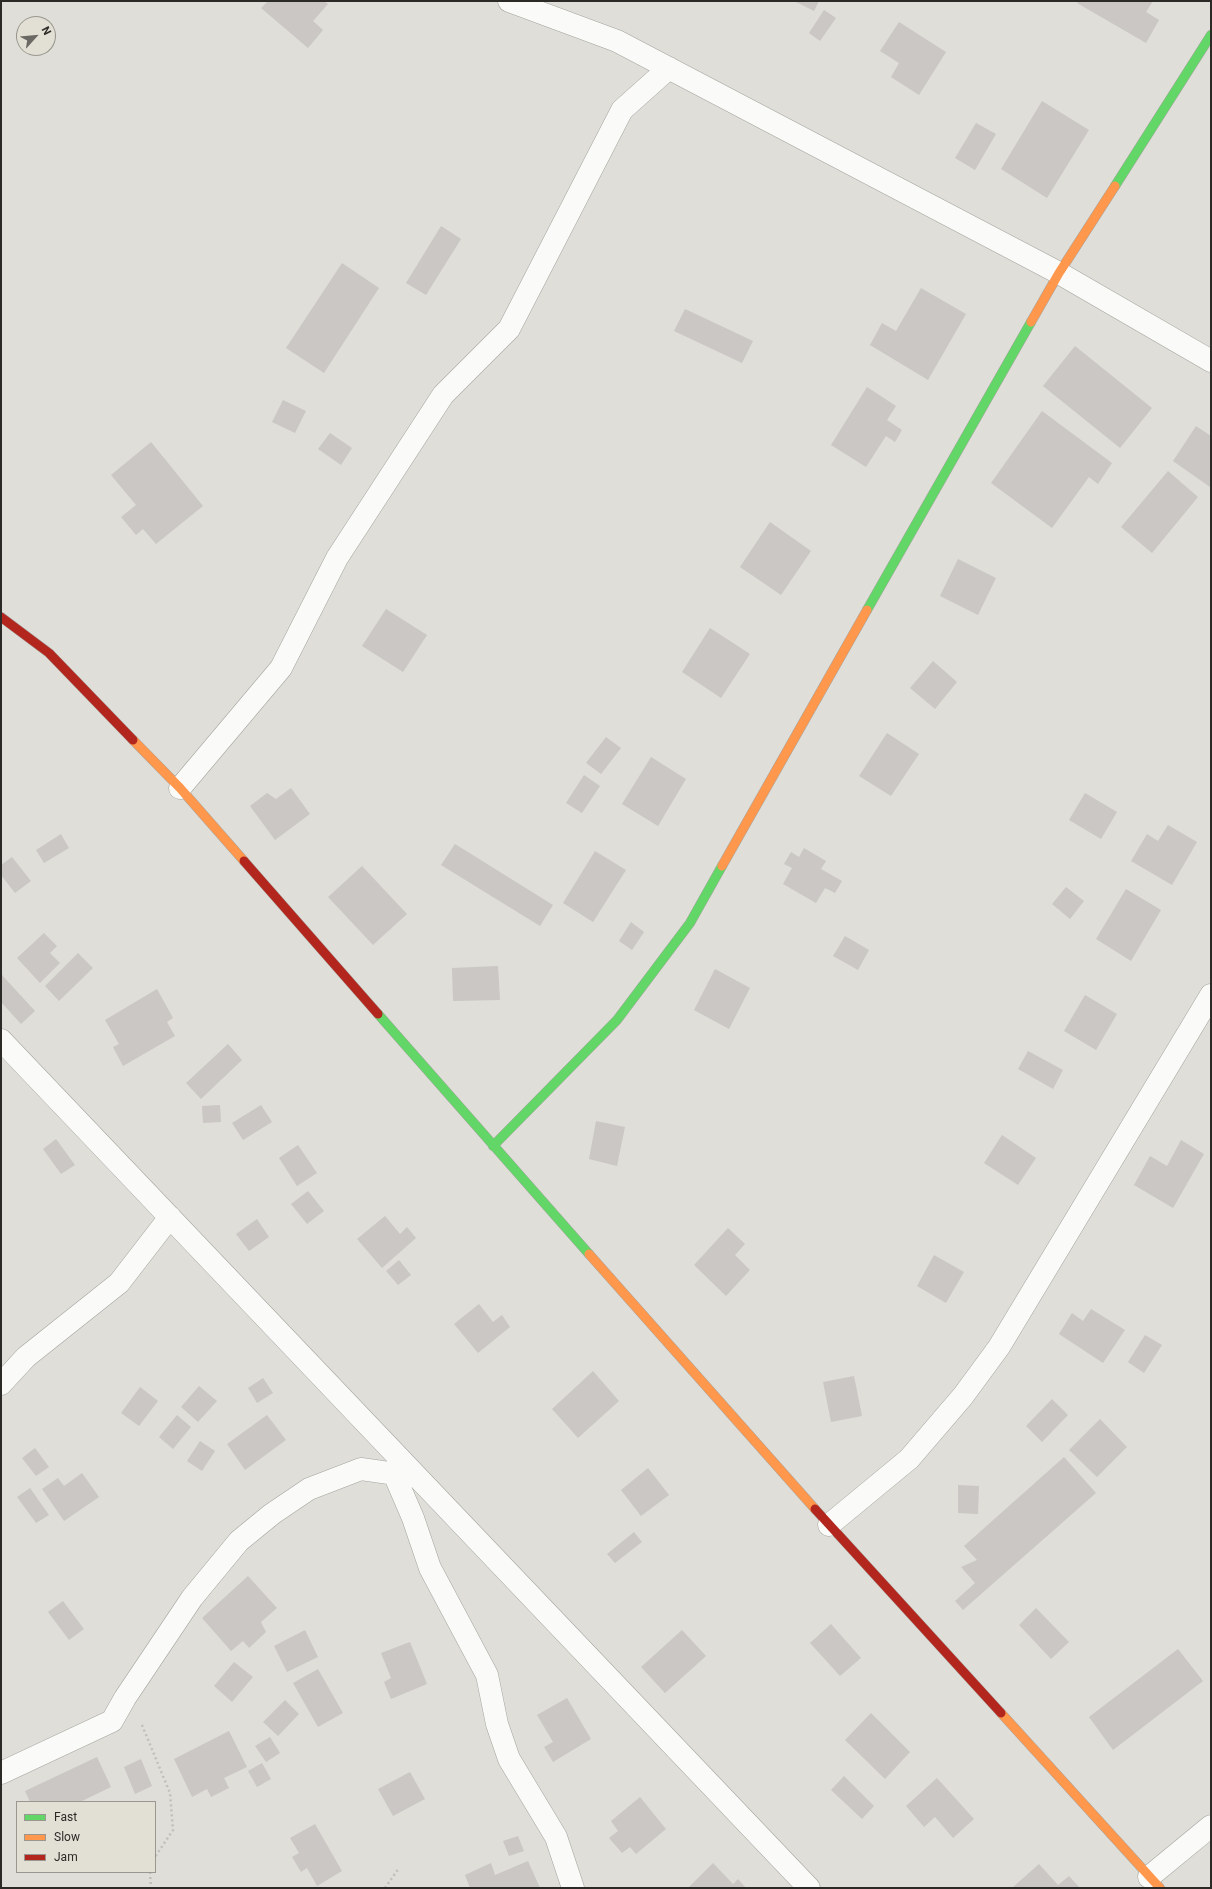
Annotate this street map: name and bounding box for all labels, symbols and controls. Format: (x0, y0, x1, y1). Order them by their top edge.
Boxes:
north arrow (16, 16, 56, 56)
text: N (39, 24, 54, 37)
legend (16, 1801, 156, 1873)
text: Fast (54, 1810, 77, 1824)
text: Slow (54, 1830, 80, 1844)
text: Jam (54, 1850, 78, 1864)

